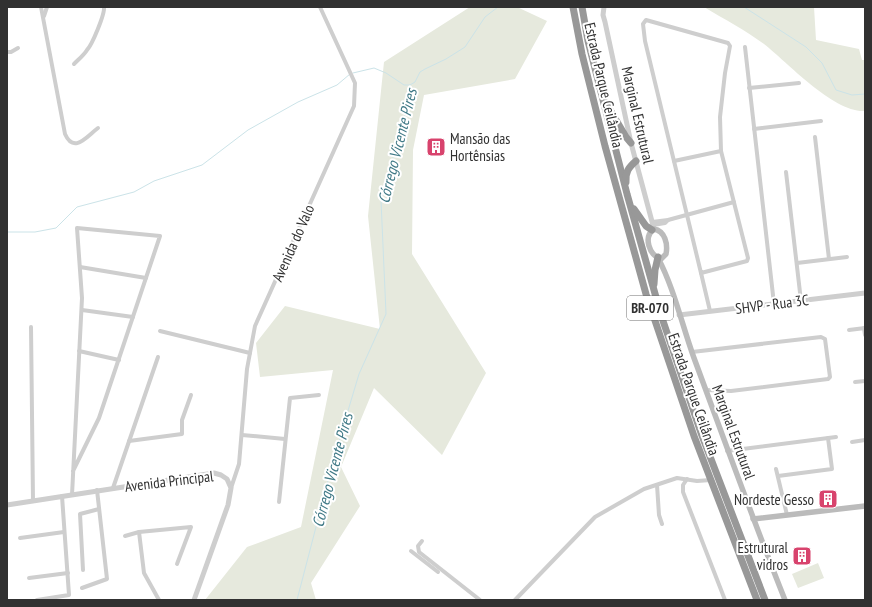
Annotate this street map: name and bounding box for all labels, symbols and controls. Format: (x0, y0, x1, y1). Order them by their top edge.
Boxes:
street label: Estrada Parque Ceilândia (580, 21, 628, 149)
street label: Marginal Estrutural (618, 65, 659, 166)
water label: Córrego Vicente Pires (373, 85, 421, 205)
place label: Mansão das Hortênsias (450, 129, 510, 165)
building icon: Mansão das Hortênsias (425, 136, 447, 158)
street label: Avenida do Valo (268, 202, 318, 284)
street label: SHVP - Rua 3C (734, 290, 810, 318)
road number: BR-070 (627, 296, 673, 320)
street label: Estrada Parque Ceilândia (664, 330, 724, 458)
street label: Marginal Estrutural (708, 382, 760, 482)
water label: Córrego Vicente Pires (307, 409, 357, 529)
street label: Avenida Principal (124, 466, 215, 496)
building icon: Nordeste Gesso (817, 488, 839, 510)
place label: Nordeste Gesso (734, 490, 814, 509)
place label: Estrutural vidros (738, 538, 788, 574)
building icon: Estrutural vidros (791, 545, 813, 567)

